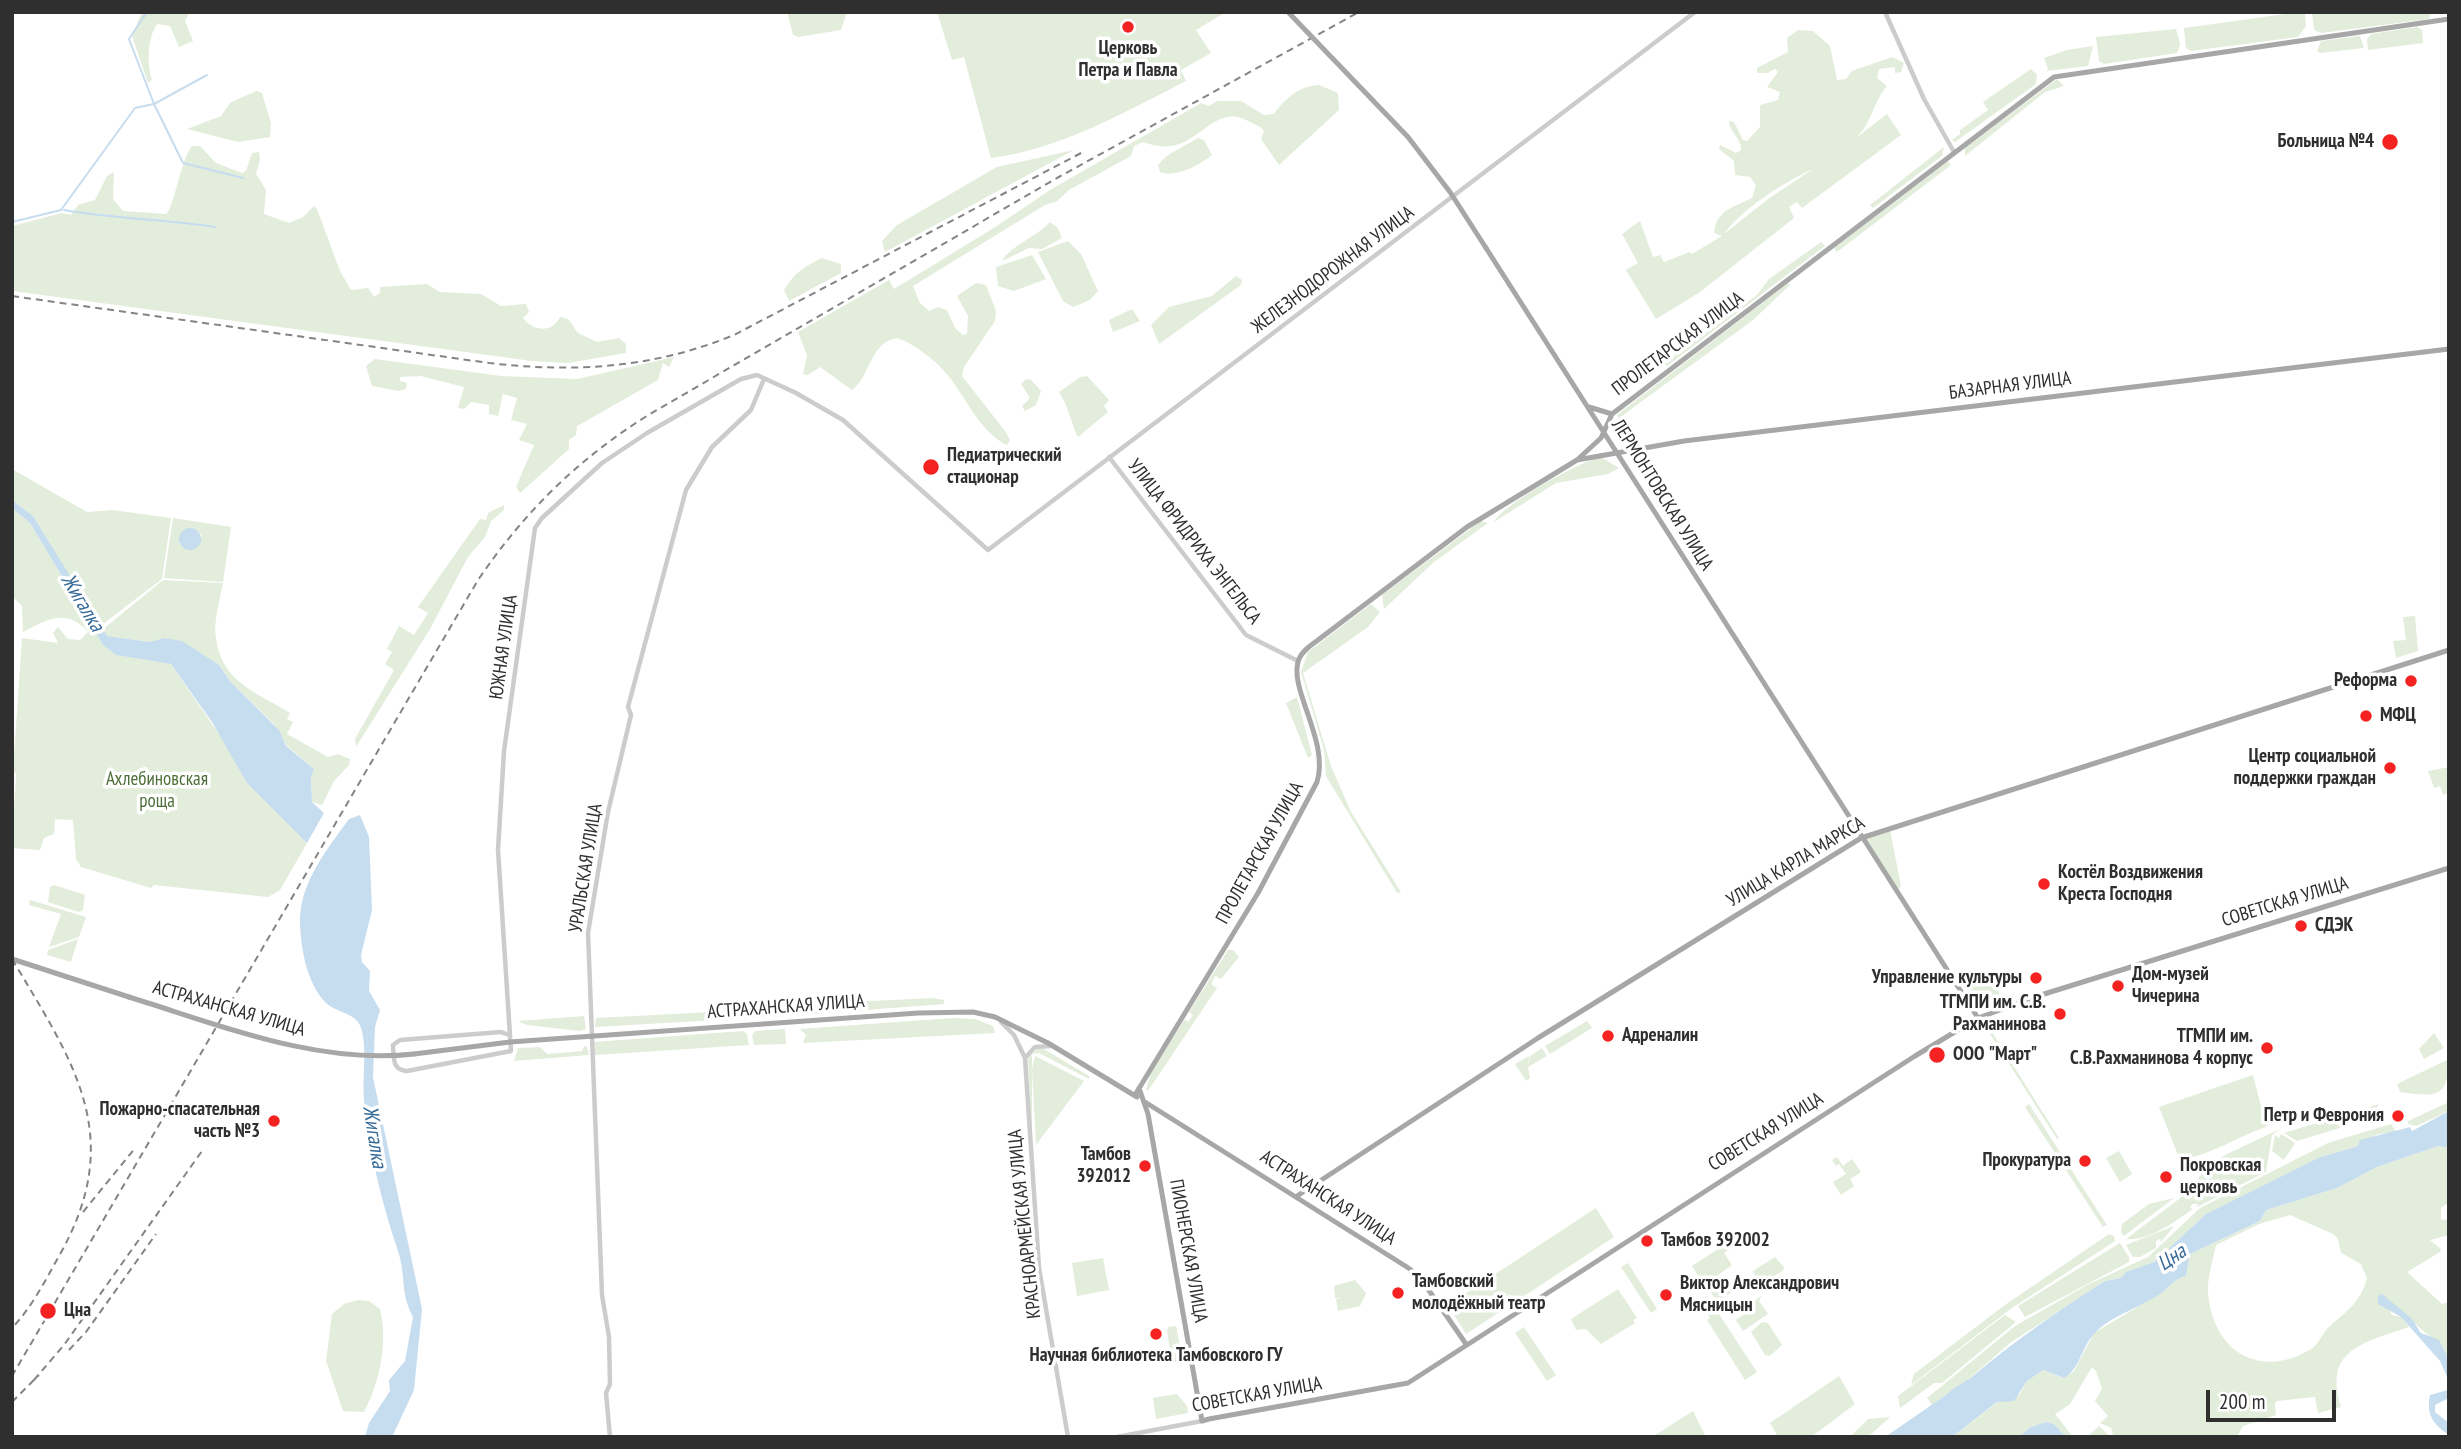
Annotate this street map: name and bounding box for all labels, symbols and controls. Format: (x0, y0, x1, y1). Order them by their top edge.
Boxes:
marker: Церковь Петра и Павла (1120, 19, 1136, 35)
place label: Церковь Петра и Павла (1078, 38, 1178, 82)
place label: Больница №4 (2278, 131, 2374, 153)
marker: Больница №4 (2380, 132, 2400, 152)
street label: ЖЕЛЕЗНОДОРОЖНАЯ УЛИЦА (1247, 201, 1419, 339)
street label: ПРОЛЕТАРСКАЯ УЛИЦА (1608, 287, 1748, 401)
street label: БАЗАРНАЯ УЛИЦА (1948, 367, 2072, 405)
street label: ЛЕРМОНТОВСКАЯ УЛИЦА (1606, 415, 1718, 575)
place label: Педиатрический стационар (947, 445, 1062, 489)
street label: УЛИЦА ФРИДРИХА ЭНГЕЛЬСА (1122, 455, 1266, 629)
marker: Педиатрический стационар (921, 457, 941, 477)
water label: Жигалка (55, 570, 109, 636)
street label: ЮЖНАЯ УЛИЦА (485, 593, 523, 701)
place label: Реформа (2334, 670, 2397, 692)
marker: Реформа (2403, 673, 2419, 689)
place label: МФЦ (2380, 705, 2416, 727)
marker: МФЦ (2358, 708, 2374, 724)
place label: Центр социальной поддержки граждан (2233, 746, 2376, 790)
marker: Центр социальной поддержки граждан (2382, 760, 2398, 776)
park label: Ахлебиновская роща (106, 769, 208, 813)
street label: ПРОЛЕТАРСКАЯ УЛИЦА (1212, 778, 1308, 928)
street label: УРАЛЬСКАЯ УЛИЦА (565, 802, 607, 934)
street label: УЛИЦА КАРЛА МАРКСА (1723, 812, 1869, 912)
place label: Костёл Воздвижения Креста Господня (2058, 862, 2203, 906)
street label: СОВЕТСКАЯ УЛИЦА (2219, 872, 2351, 932)
marker: Костёл Воздвижения Креста Господня (2036, 876, 2052, 892)
place label: СДЭК (2315, 915, 2353, 937)
marker: СДЭК (2293, 918, 2309, 934)
place label: Дом-музей Чичерина (2132, 964, 2209, 1008)
place label: Управление культуры (1872, 967, 2022, 989)
marker: Управление культуры (2028, 970, 2044, 986)
street label: АСТРАХАНСКАЯ УЛИЦА (150, 976, 308, 1042)
marker: Дом-музей Чичерина (2110, 978, 2126, 994)
street label: АСТРАХАНСКАЯ УЛИЦА (707, 990, 865, 1024)
place label: ТГМПИ им. С.В. Рахманинова (1940, 992, 2046, 1036)
marker: ТГМПИ им. С.В. Рахманинова (2052, 1006, 2068, 1022)
place label: Адреналин (1622, 1025, 1698, 1047)
place label: ТГМПИ им. С.В.Рахманинова 4 корпус (2070, 1026, 2253, 1070)
marker: Адреналин (1600, 1028, 1616, 1044)
marker: ТГМПИ им. С.В.Рахманинова 4 корпус (2259, 1040, 2275, 1056)
place label: ООО "Март" (1953, 1044, 2037, 1066)
marker: ООО "Март" (1927, 1045, 1947, 1065)
street label: СОВЕТСКАЯ УЛИЦА (1704, 1088, 1828, 1176)
place label: Пожарно-спасательная часть №3 (100, 1099, 260, 1143)
water label: Жигалка (357, 1104, 391, 1170)
place label: Петр и Феврония (2264, 1105, 2384, 1127)
marker: Петр и Феврония (2390, 1108, 2406, 1124)
marker: Пожарно-спасательная часть №3 (266, 1113, 282, 1129)
street label: КРАСНОАРМЕЙСКАЯ УЛИЦА (1004, 1128, 1046, 1320)
place label: Тамбов 392012 (1077, 1144, 1131, 1188)
street label: АСТРАХАНСКАЯ УЛИЦА (1256, 1146, 1400, 1250)
place label: Прокуратура (1982, 1150, 2071, 1172)
marker: Прокуратура (2077, 1153, 2093, 1169)
place label: Покровская церковь (2180, 1155, 2261, 1199)
marker: Тамбов 392012 (1137, 1158, 1153, 1174)
marker: Покровская церковь (2158, 1169, 2174, 1185)
street label: ПИОНЕРСКАЯ УЛИЦА (1164, 1178, 1212, 1324)
place label: Тамбов 392002 (1661, 1230, 1770, 1252)
marker: Тамбов 392002 (1639, 1233, 1655, 1249)
water label: Цна (2153, 1239, 2191, 1277)
place label: Тамбовский молодёжный театр (1412, 1271, 1545, 1315)
place label: Виктор Александрович Мясницын (1680, 1273, 1839, 1317)
marker: Тамбовский молодёжный театр (1390, 1285, 1406, 1301)
marker: Виктор Александрович Мясницын (1658, 1287, 1674, 1303)
place label: Цна (64, 1300, 91, 1322)
marker: Цна (38, 1301, 58, 1321)
marker: Научная библиотека Тамбовского ГУ (1148, 1326, 1164, 1342)
place label: Научная библиотека Тамбовского ГУ (1030, 1345, 1282, 1367)
street label: СОВЕТСКАЯ УЛИЦА (1190, 1372, 1324, 1418)
scale bar (2209, 1376, 2338, 1420)
text: 200 m (2219, 1388, 2265, 1415)

